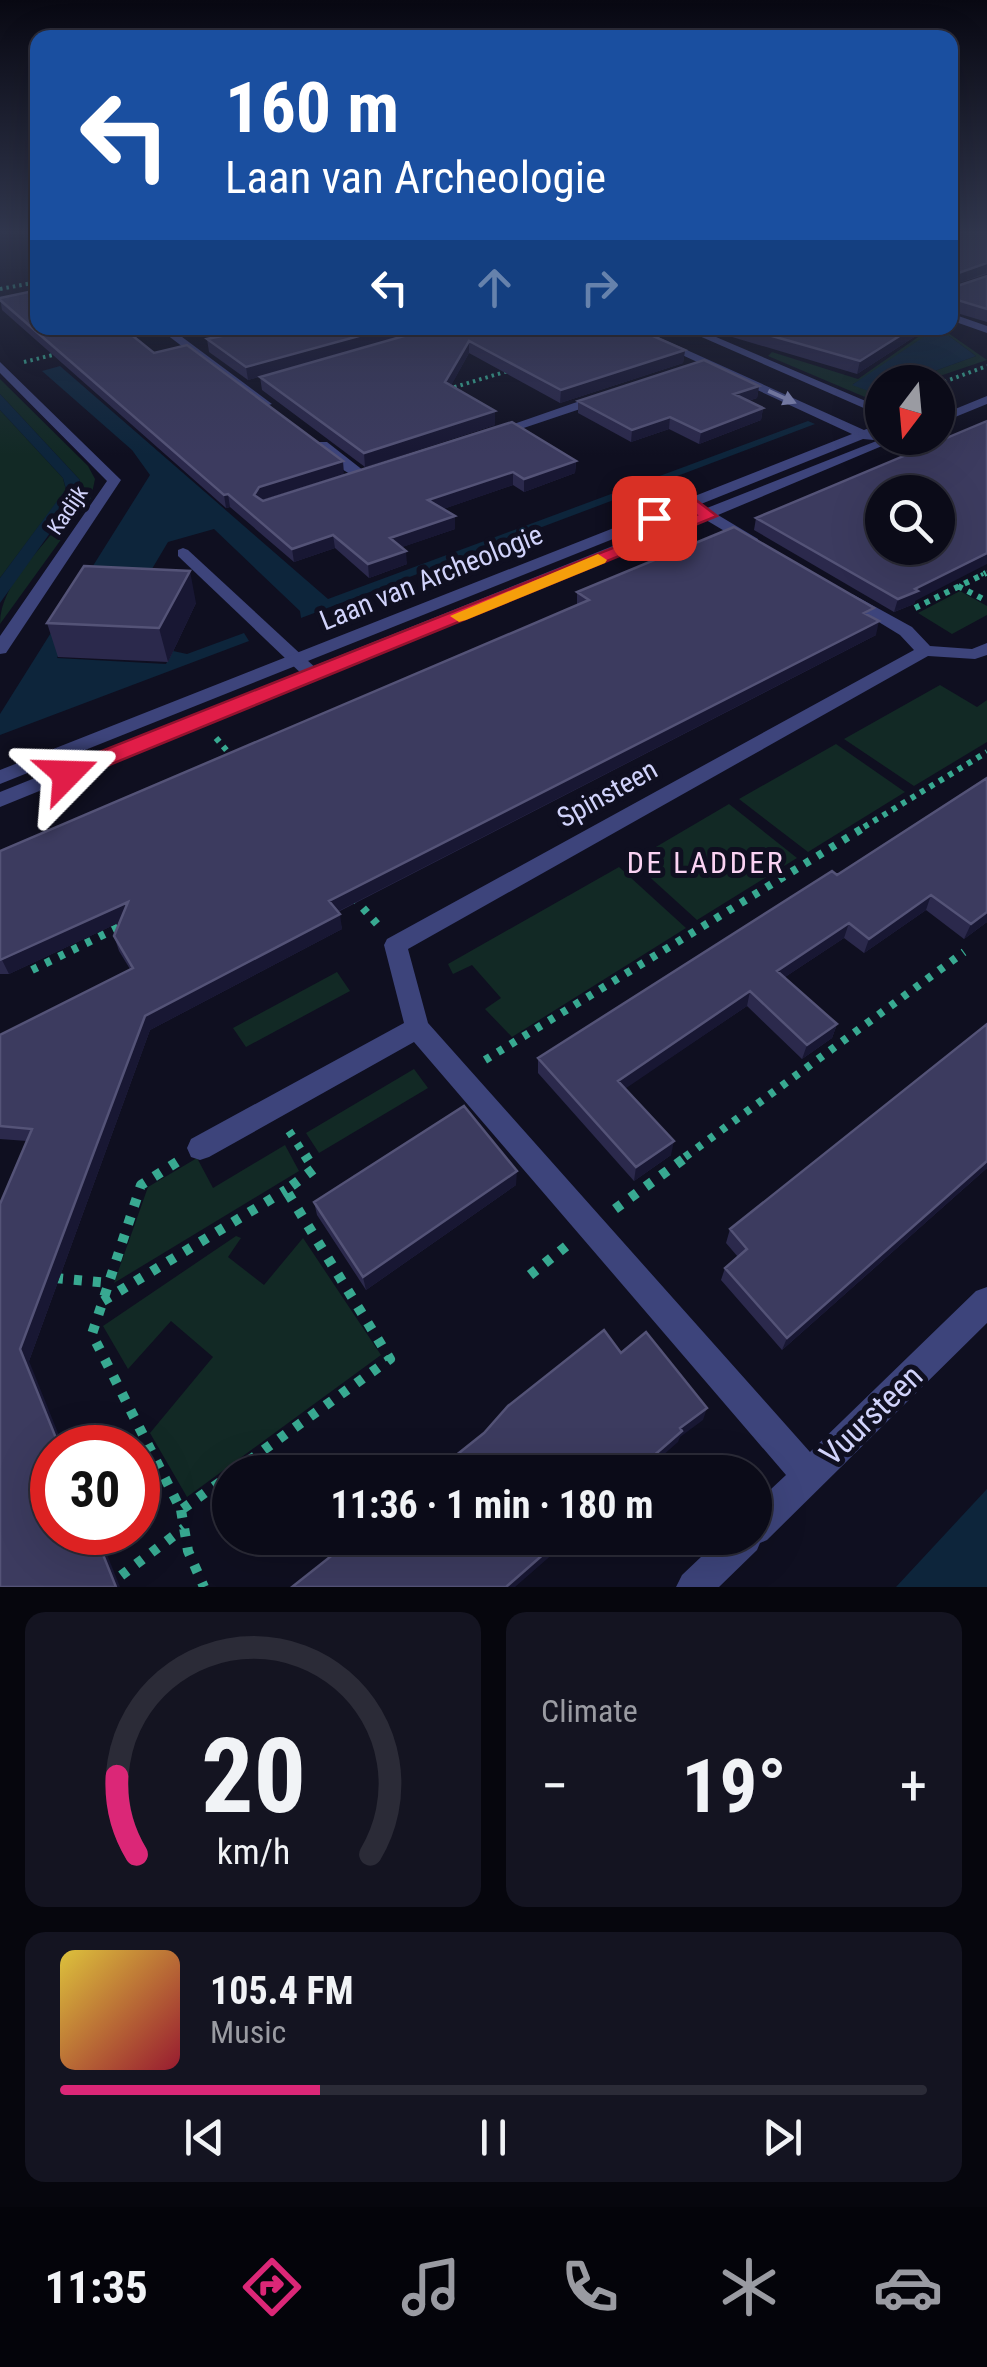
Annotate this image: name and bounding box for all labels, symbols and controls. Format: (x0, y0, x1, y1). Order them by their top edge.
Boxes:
text: 160 m (225, 67, 399, 149)
icon: left (60, 70, 190, 200)
text: Laan van Archeologie (225, 151, 606, 204)
icon: left (362, 260, 417, 315)
icon: ahead (467, 260, 522, 315)
icon: right (572, 260, 627, 315)
north arrow (865, 365, 955, 455)
map controls (865, 365, 955, 565)
one-way arrow (767, 389, 797, 405)
button: search (865, 475, 955, 565)
pin (612, 476, 697, 561)
street label: Kadijk (42, 481, 93, 539)
icon: arrive (627, 491, 682, 546)
street label: Laan van Archeologie (315, 518, 547, 637)
position arrow (15, 722, 119, 826)
street label: Spinsteen (551, 753, 663, 834)
district label: DE LADDER (627, 845, 785, 880)
street label: Vuursteen (812, 1357, 930, 1473)
speed limit sign: 30 (30, 1425, 160, 1555)
text: 11:36 · 1 min · 180 m (331, 1483, 653, 1527)
text: Climate (541, 1692, 638, 1730)
text: 20 (200, 1716, 306, 1837)
text: 19° (682, 1742, 787, 1830)
text: − (541, 1754, 569, 1818)
text: + (900, 1754, 927, 1818)
text: km/h (216, 1831, 290, 1873)
text: 105.4 FM (210, 1969, 354, 2013)
text: Music (210, 2013, 286, 2051)
icon: previous (177, 2110, 232, 2165)
icon: pause (466, 2110, 521, 2165)
icon: next (755, 2110, 810, 2165)
icon: directions (237, 2252, 307, 2322)
icon: music (396, 2252, 466, 2322)
icon: phone (555, 2252, 625, 2322)
icon: climate (714, 2252, 784, 2322)
icon: car (873, 2252, 943, 2322)
text: 11:35 (44, 2261, 148, 2314)

